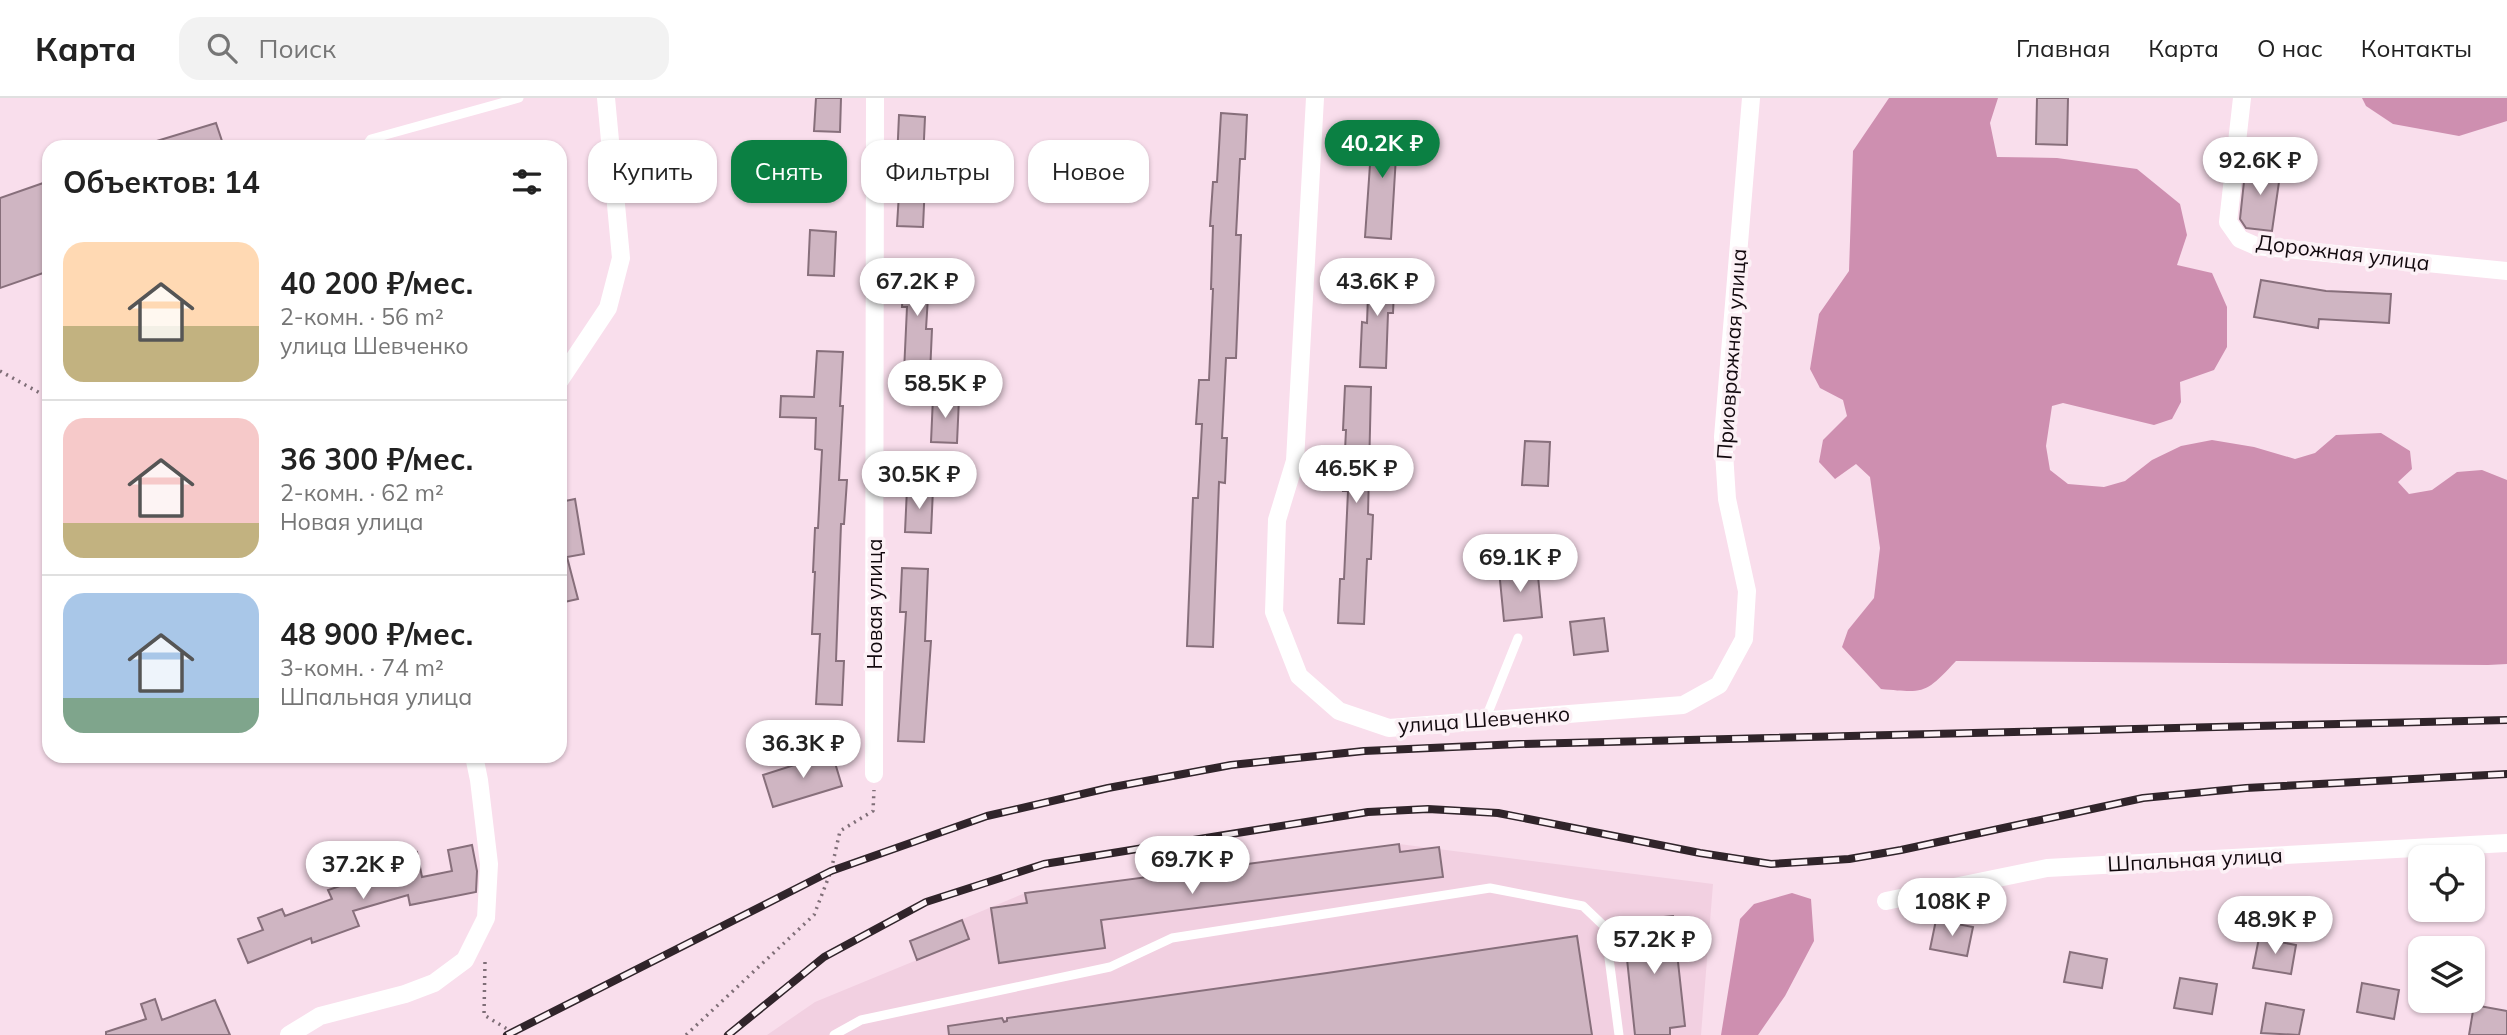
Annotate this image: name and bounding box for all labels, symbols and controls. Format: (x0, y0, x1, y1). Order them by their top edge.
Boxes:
search box (179, 17, 669, 80)
text: Карта (35, 28, 137, 69)
icon: search (203, 29, 241, 67)
text: Поиск (259, 32, 336, 65)
text: Главная (2016, 33, 2110, 63)
text: Карта (2148, 33, 2219, 63)
text: О нас (2257, 33, 2323, 63)
text: Контакты (2361, 33, 2472, 63)
pin: 40.2K ₽ (1317, 120, 1447, 180)
text: 40.2K ₽ (1341, 128, 1423, 157)
pin: 92.6K ₽ (2195, 138, 2325, 197)
chip: Купить (588, 140, 717, 203)
chip: Снять (731, 140, 847, 203)
chip: Фильтры (861, 140, 1014, 203)
chip: Новое (1028, 140, 1149, 203)
text: 92.6K ₽ (2219, 145, 2301, 174)
text: Объектов: 14 (63, 163, 260, 201)
icon: filters (508, 163, 546, 201)
street label: Дорожная улица (2255, 228, 2431, 276)
street label: Приовражная улица (1711, 248, 1751, 460)
pin: 67.2K ₽ (852, 258, 982, 318)
pin: 43.6K ₽ (1312, 258, 1442, 318)
text: 40 200 ₽/мес. (280, 264, 473, 302)
text: 67.2K ₽ (876, 266, 958, 295)
text: 43.6K ₽ (1336, 266, 1418, 295)
icon: home (119, 270, 203, 354)
text: 2-комн. · 56 m² (280, 302, 444, 331)
text: улица Шевченко (280, 331, 469, 360)
pin: 58.5K ₽ (880, 360, 1010, 420)
text: 58.5K ₽ (904, 368, 986, 397)
text: 36 300 ₽/мес. (280, 440, 473, 478)
icon: home (119, 446, 203, 530)
pin: 46.5K ₽ (1291, 446, 1421, 505)
pin: 30.5K ₽ (854, 452, 984, 511)
text: 46.5K ₽ (1315, 453, 1397, 482)
text: 30.5K ₽ (878, 459, 960, 488)
text: 2-комн. · 62 m² (280, 478, 444, 507)
text: Новая улица (280, 507, 424, 536)
pin: 69.1K ₽ (1455, 534, 1585, 594)
street label: Новая улица (861, 538, 887, 670)
text: 69.1K ₽ (1479, 542, 1561, 571)
text: 48 900 ₽/мес. (280, 615, 473, 653)
icon: home (119, 621, 203, 705)
text: 3-комн. · 74 m² (280, 653, 444, 682)
text: Шпальная улица (280, 682, 472, 711)
street label: улица Шевченко (1397, 700, 1571, 738)
pin: 36.3K ₽ (738, 720, 868, 780)
text: 36.3K ₽ (762, 728, 844, 757)
pin: 69.7K ₽ (1127, 836, 1257, 896)
street label: Шпальная улица (2107, 841, 2283, 877)
pin: 37.2K ₽ (298, 842, 428, 901)
text: 69.7K ₽ (1151, 844, 1233, 873)
map controls (2408, 845, 2485, 1013)
button: locate (2408, 845, 2485, 922)
text: 37.2K ₽ (322, 849, 404, 878)
pin: 108K ₽ (1895, 878, 2009, 938)
text: 108K ₽ (1914, 886, 1990, 915)
pin: 48.9K ₽ (2210, 896, 2340, 956)
text: 48.9K ₽ (2234, 904, 2316, 933)
pin: 57.2K ₽ (1589, 916, 1719, 976)
text: 57.2K ₽ (1613, 924, 1695, 953)
button: layers (2408, 936, 2485, 1013)

